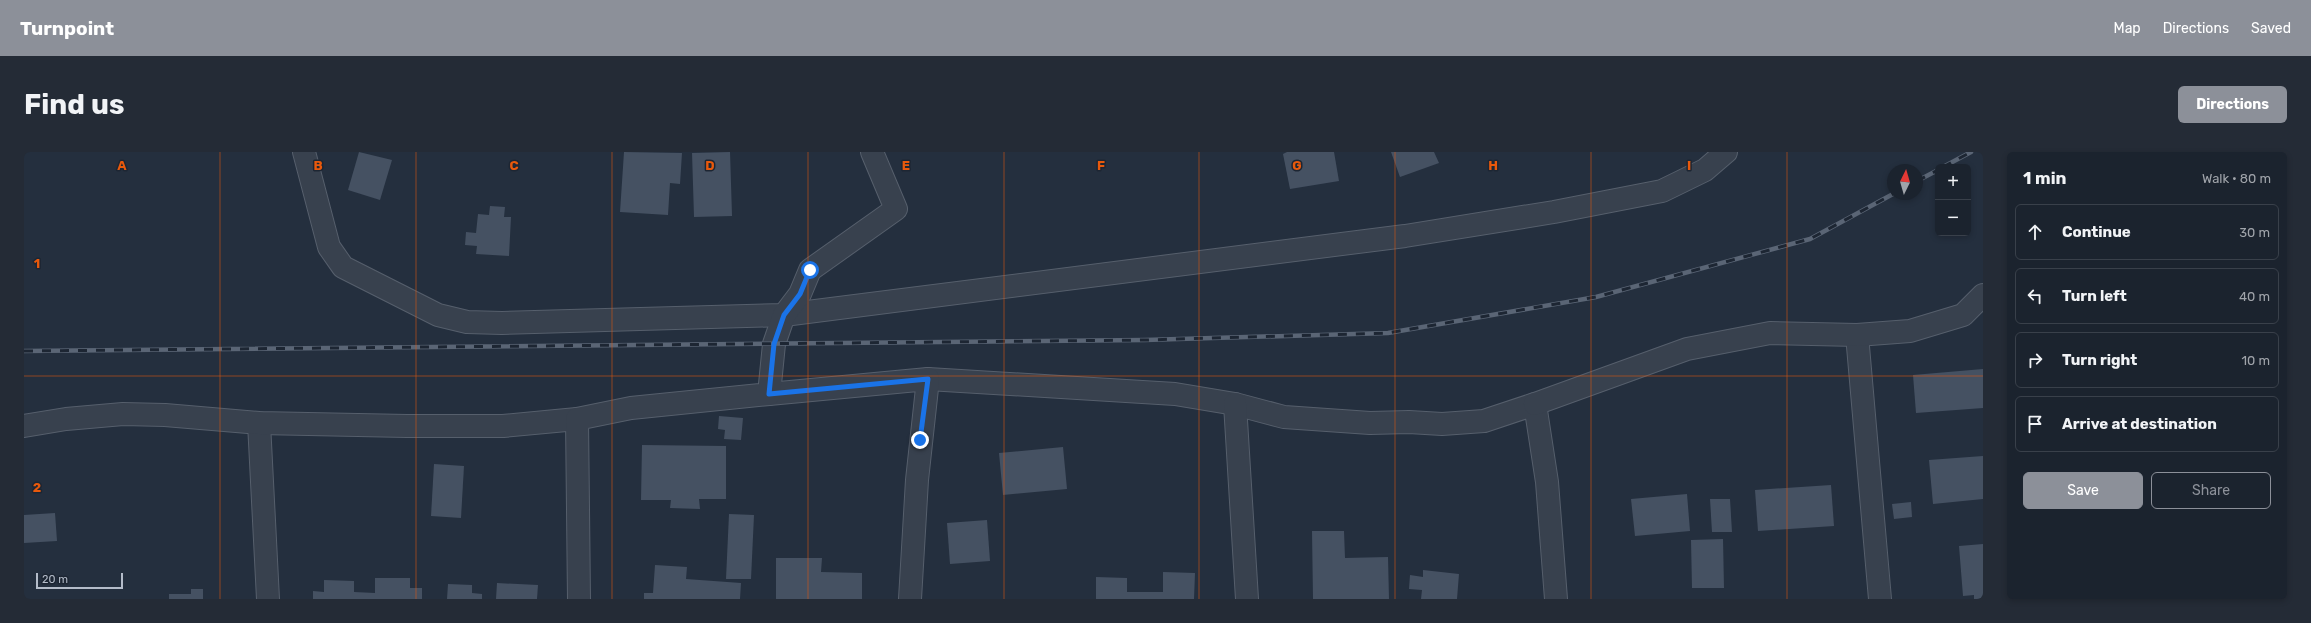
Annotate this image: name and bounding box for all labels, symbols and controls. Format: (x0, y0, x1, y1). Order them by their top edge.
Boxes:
text: Turnpoint (20, 17, 114, 40)
text: Map (2114, 20, 2141, 37)
text: Directions (2163, 20, 2229, 37)
text: Saved (2251, 20, 2291, 37)
button: Directions (2178, 86, 2287, 123)
text: Find us (24, 88, 124, 121)
text: A (117, 158, 127, 173)
text: B (313, 158, 323, 173)
text: C (509, 158, 519, 173)
text: D (705, 158, 715, 173)
text: E (902, 158, 910, 173)
text: F (1097, 158, 1105, 173)
text: G (1292, 158, 1302, 173)
text: H (1488, 158, 1498, 173)
text: I (1687, 158, 1691, 173)
north arrow (1887, 164, 1923, 200)
map controls (1935, 164, 1971, 236)
button: + (1935, 164, 1971, 200)
text: 1 min (2023, 168, 2066, 188)
text: Walk · 80 m (2202, 171, 2271, 186)
button: − (1935, 200, 1971, 236)
icon: ahead (2024, 221, 2046, 243)
text: Continue (2062, 223, 2131, 241)
text: 30 m (2239, 225, 2270, 240)
text: 1 (34, 256, 40, 271)
route start (801, 261, 819, 279)
icon: left (2024, 285, 2046, 307)
text: Turn left (2062, 287, 2127, 305)
text: 40 m (2239, 289, 2270, 304)
icon: right (2024, 349, 2046, 371)
text: Turn right (2062, 351, 2137, 369)
text: 10 m (2241, 353, 2270, 368)
icon: arrive (2024, 413, 2046, 435)
text: Arrive at destination (2062, 415, 2217, 433)
route end (911, 431, 929, 449)
button: Save (2023, 472, 2143, 509)
button: Share (2151, 472, 2271, 509)
text: 2 (33, 480, 41, 495)
scale bar (36, 571, 123, 590)
text: 20 m (42, 573, 68, 586)

